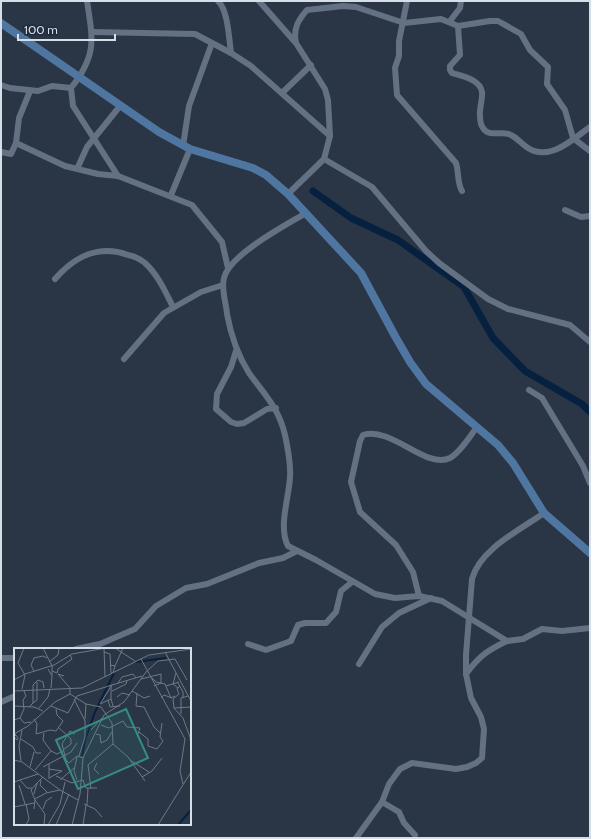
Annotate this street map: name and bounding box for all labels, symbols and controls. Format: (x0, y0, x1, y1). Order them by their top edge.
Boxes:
scale bar (18, 16, 115, 42)
text: 100 m (24, 22, 58, 37)
inset map (14, 648, 191, 825)

